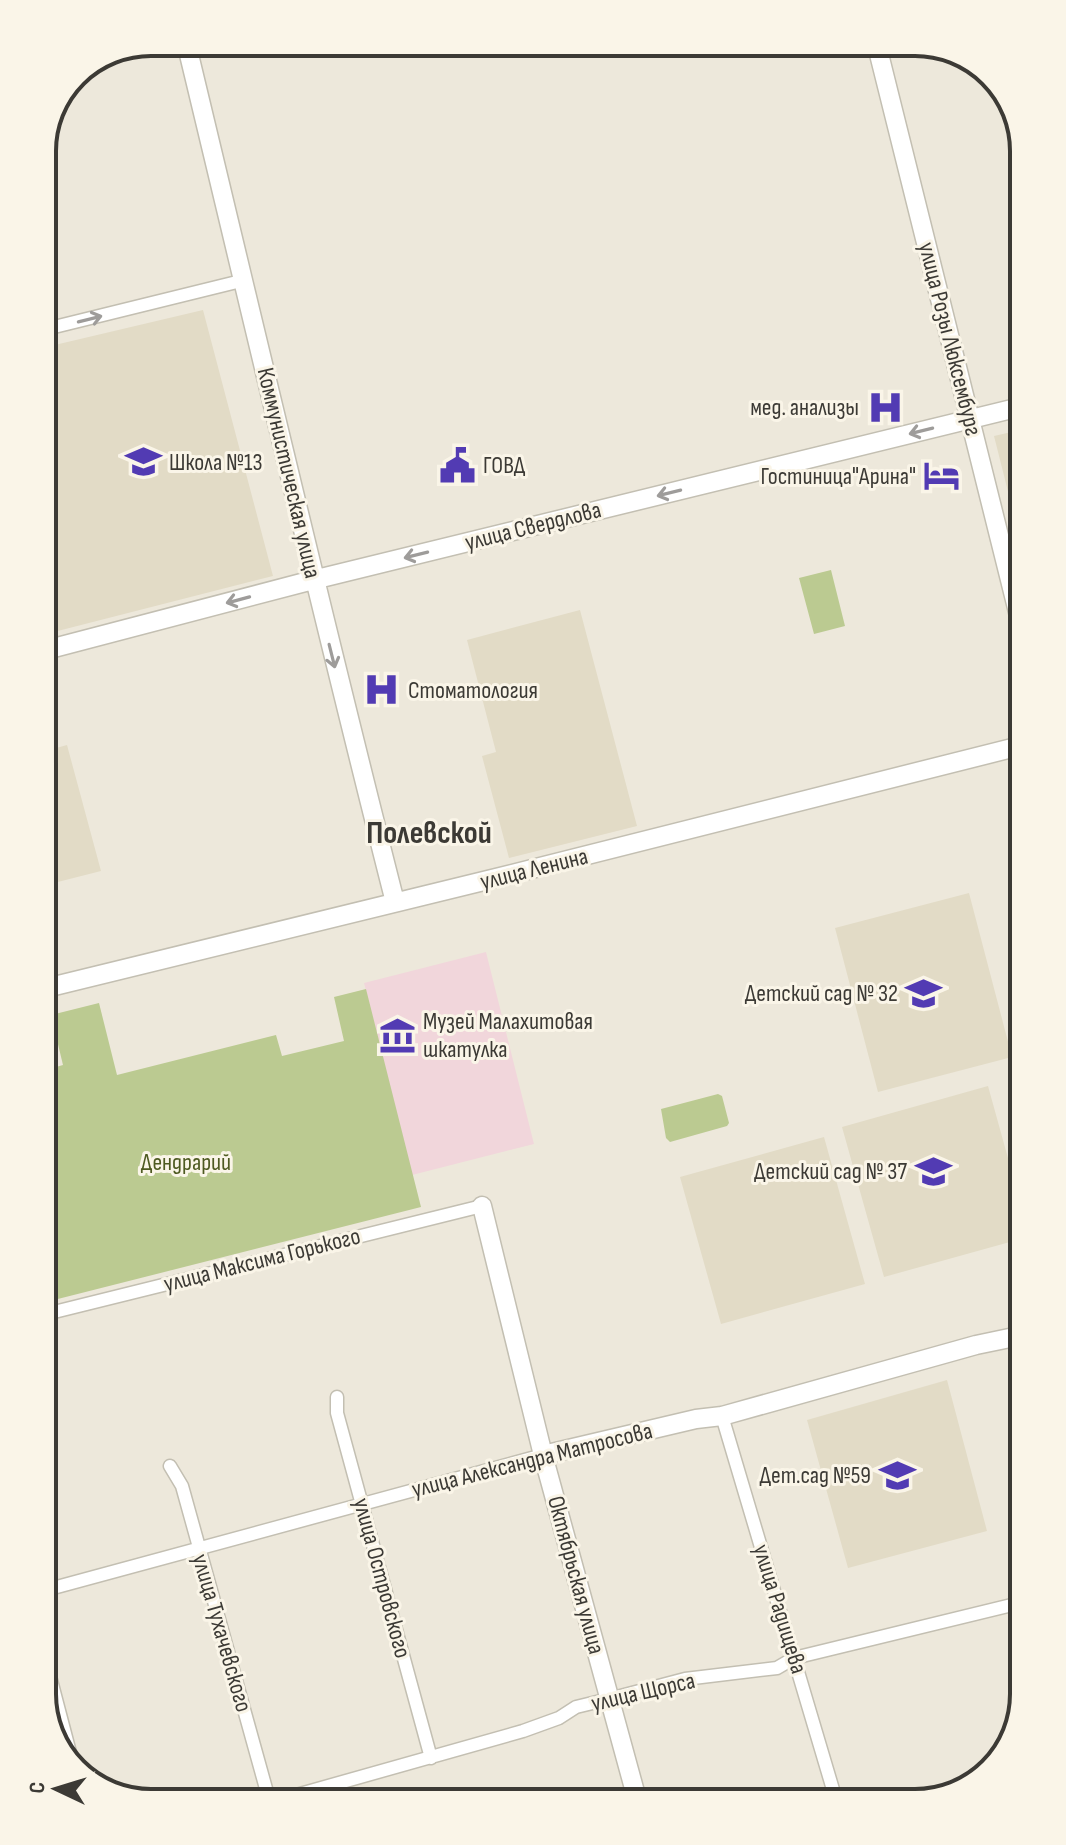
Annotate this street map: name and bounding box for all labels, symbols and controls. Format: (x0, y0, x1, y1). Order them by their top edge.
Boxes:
street label: улица Розы Люксембург (912, 239, 988, 439)
one-way arrow (77, 310, 103, 325)
street label: Коммунистическая улица (251, 365, 327, 581)
hospital icon: мед. анализы (866, 388, 904, 426)
place label: мед. анализы (750, 393, 859, 422)
one-way arrow (909, 425, 934, 440)
school or university icon: Школа №13 (124, 443, 162, 481)
public building icon: ГОВД (438, 446, 476, 484)
place label: Школа №13 (169, 448, 263, 477)
place label: ГОВД (483, 451, 526, 480)
hotel icon: Гостиница"Арина" (923, 457, 961, 495)
place label: Гостиница"Арина" (761, 462, 916, 491)
one-way arrow (656, 486, 682, 501)
street label: улица Свердлова (462, 495, 604, 557)
one-way arrow (404, 548, 429, 563)
one-way arrow (225, 593, 251, 608)
one-way arrow (326, 642, 341, 668)
hospital icon: Стоматология (363, 671, 401, 709)
place label: Стоматология (408, 676, 538, 705)
district label: Полевской (366, 814, 492, 853)
street label: улица Ленина (477, 842, 591, 896)
school or university icon: Детский сад № 32 (905, 974, 943, 1012)
place label: Детский сад № 32 (745, 979, 898, 1008)
place label: Музей Малахитовая шкатулка (423, 1007, 593, 1064)
museum icon: Музей Малахитовая шкатулка (378, 1016, 416, 1054)
park label: Дендрарий (141, 1148, 231, 1177)
school or university icon: Детский сад № 37 (914, 1152, 952, 1190)
place label: Детский сад № 37 (754, 1157, 907, 1186)
street label: улица Максима Горького (161, 1222, 363, 1298)
street label: улица Александра Матросова (409, 1416, 655, 1504)
school or university icon: Дет.сад №59 (878, 1456, 916, 1494)
place label: Дет.сад №59 (760, 1461, 871, 1490)
street label: Октябрьская улица (541, 1493, 611, 1657)
street label: улица Островского (347, 1495, 417, 1661)
street label: улица Радищева (747, 1541, 813, 1677)
street label: улица Тухачевского (186, 1551, 258, 1715)
street label: улица Щорса (588, 1666, 698, 1718)
north arrow (16, 1749, 96, 1829)
text: С (24, 1781, 51, 1794)

